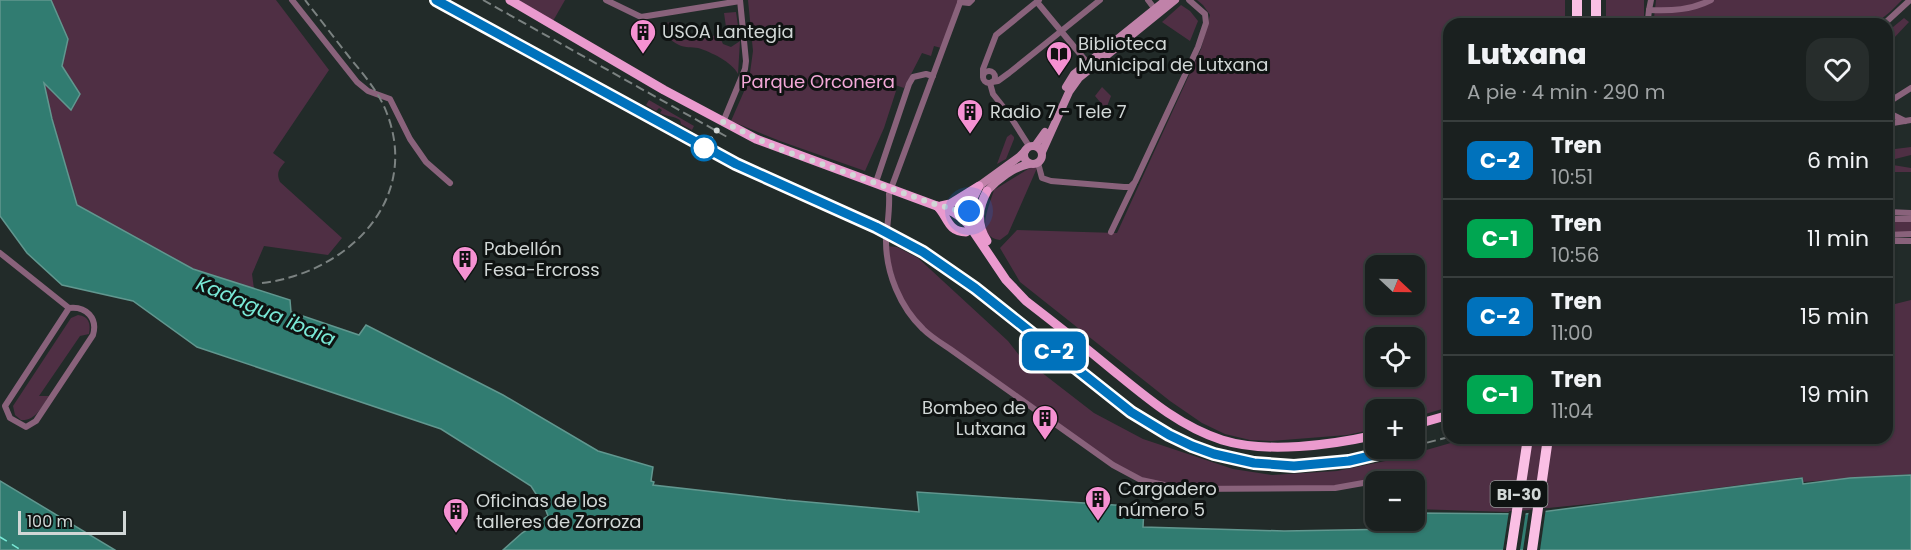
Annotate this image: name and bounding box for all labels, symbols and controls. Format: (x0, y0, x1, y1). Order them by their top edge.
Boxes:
building icon: USOA Lantegia (628, 17, 658, 55)
place label: USOA Lantegia (662, 19, 794, 44)
place label: Biblioteca Municipal de Lutxana (1078, 31, 1268, 77)
text: Lutxana (1467, 35, 1587, 74)
button: heart (1806, 38, 1869, 101)
library icon: Biblioteca Municipal de Lutxana (1044, 39, 1074, 77)
park label: Parque Orconera (741, 69, 895, 94)
text: A pie · 4 min · 290 m (1467, 78, 1665, 106)
building icon: Radio 7 - Tele 7 (955, 97, 985, 135)
place label: Radio 7 - Tele 7 (990, 99, 1127, 124)
text: Tren (1551, 130, 1602, 161)
unlabelled marker (691, 135, 717, 161)
text: 6 min (1807, 145, 1869, 176)
text: C-2 (1480, 146, 1520, 175)
text: 10:51 (1551, 163, 1593, 191)
your location (954, 196, 984, 226)
text: Tren (1551, 208, 1602, 239)
text: 11 min (1807, 223, 1869, 254)
text: C-1 (1482, 224, 1518, 253)
place label: Pabellón Fesa-Ercross (484, 236, 600, 282)
text: 10:56 (1551, 241, 1599, 269)
building icon: Pabellón Fesa-Ercross (450, 244, 480, 282)
north arrow (1365, 255, 1425, 315)
map controls (1365, 255, 1425, 531)
water label: Kadagua ibaia (192, 269, 340, 353)
text: Tren (1551, 286, 1602, 317)
text: 15 min (1800, 301, 1869, 332)
text: C-2 (1480, 302, 1520, 331)
text: 11:00 (1551, 319, 1593, 347)
button: locate (1365, 327, 1425, 387)
line badge: C-2 (1020, 332, 1088, 370)
text: C-2 (1034, 337, 1074, 366)
text: Tren (1551, 364, 1602, 395)
text: 19 min (1800, 379, 1869, 410)
text: C-1 (1482, 380, 1518, 409)
place label: Bombeo de Lutxana (922, 395, 1026, 441)
text: 11:04 (1551, 397, 1593, 425)
button: + (1365, 399, 1425, 459)
building icon: Bombeo de Lutxana (1030, 403, 1060, 441)
button: − (1365, 471, 1425, 531)
place label: Cargadero número 5 (1118, 476, 1217, 522)
road number: BI-30 (1490, 481, 1547, 507)
building icon: Cargadero número 5 (1083, 484, 1113, 522)
place label: Oficinas de los talleres de Zorroza (476, 488, 642, 534)
building icon: Oficinas de los talleres de Zorroza (441, 496, 471, 534)
scale bar (18, 508, 126, 536)
text: 100 m (27, 510, 73, 533)

